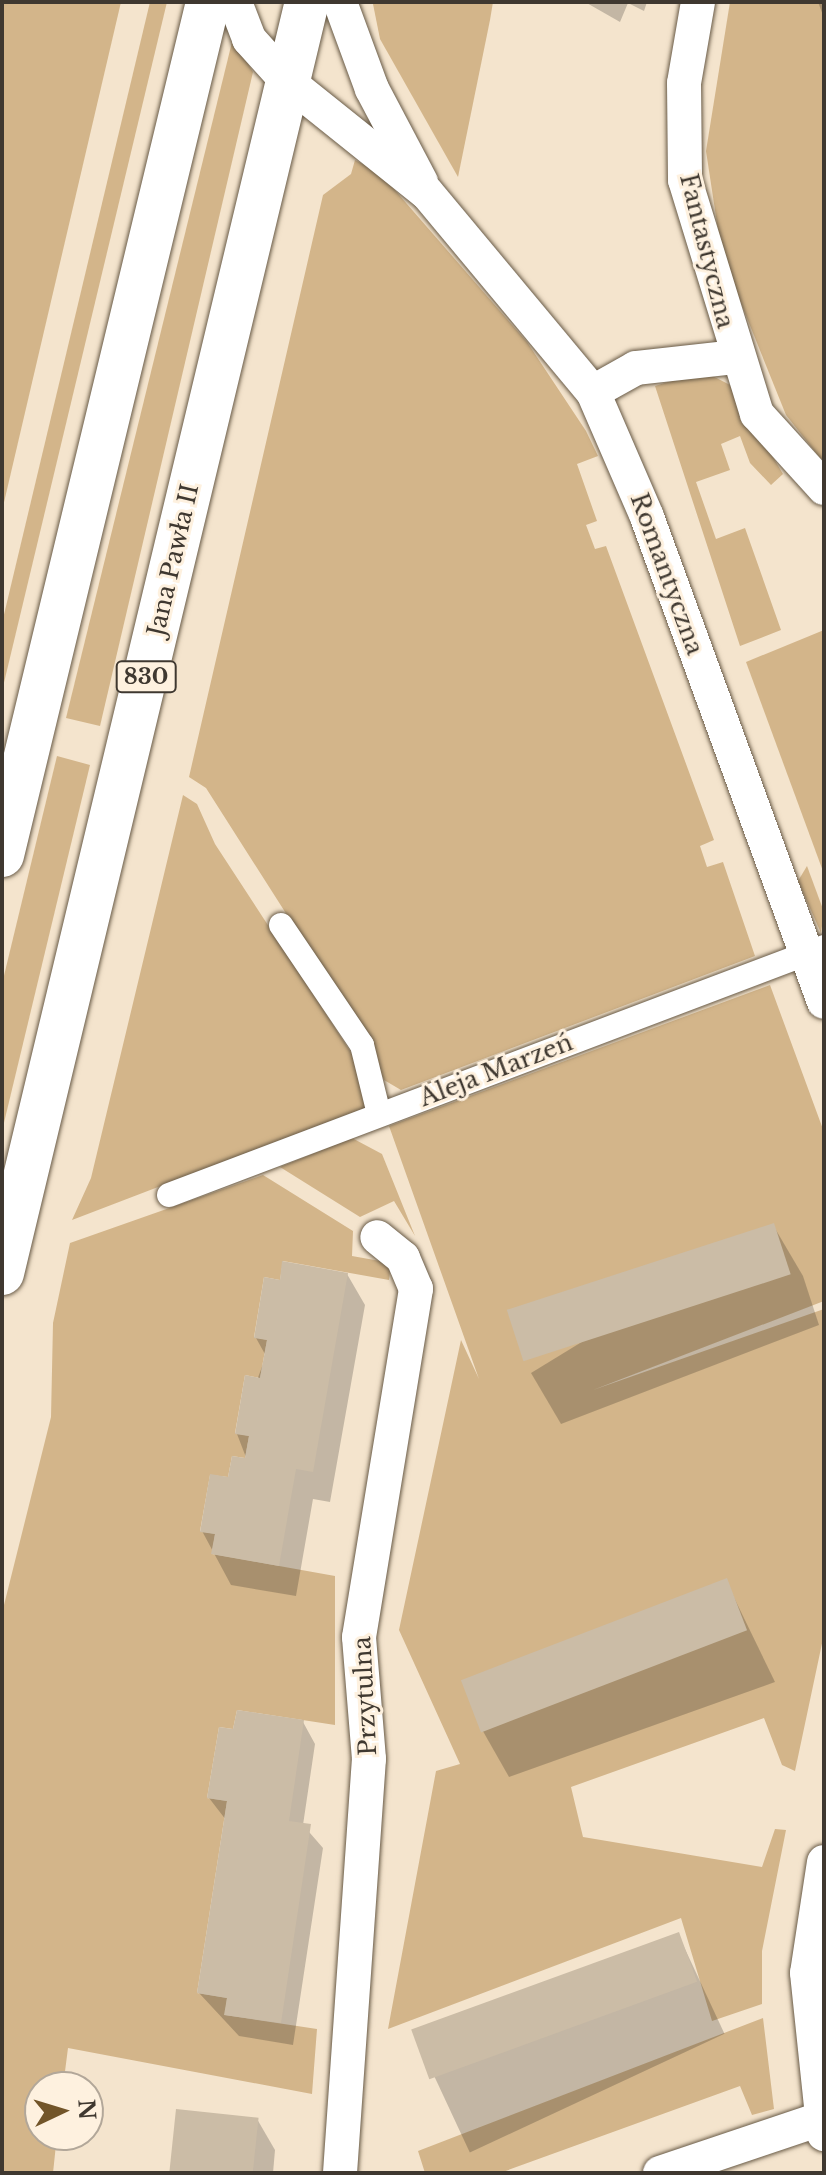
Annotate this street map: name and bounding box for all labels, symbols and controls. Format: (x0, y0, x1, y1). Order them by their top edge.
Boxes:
street label: Fantastyczna (674, 171, 740, 331)
street label: Jana Pawła II (141, 481, 205, 639)
street label: Romantyczna (624, 489, 710, 659)
road number: 830 (114, 659, 178, 695)
street label: Aleja Marzeń (415, 1028, 577, 1112)
street label: Przytulna (347, 1636, 383, 1756)
north arrow (24, 2071, 104, 2151)
text: N (72, 2098, 101, 2121)

